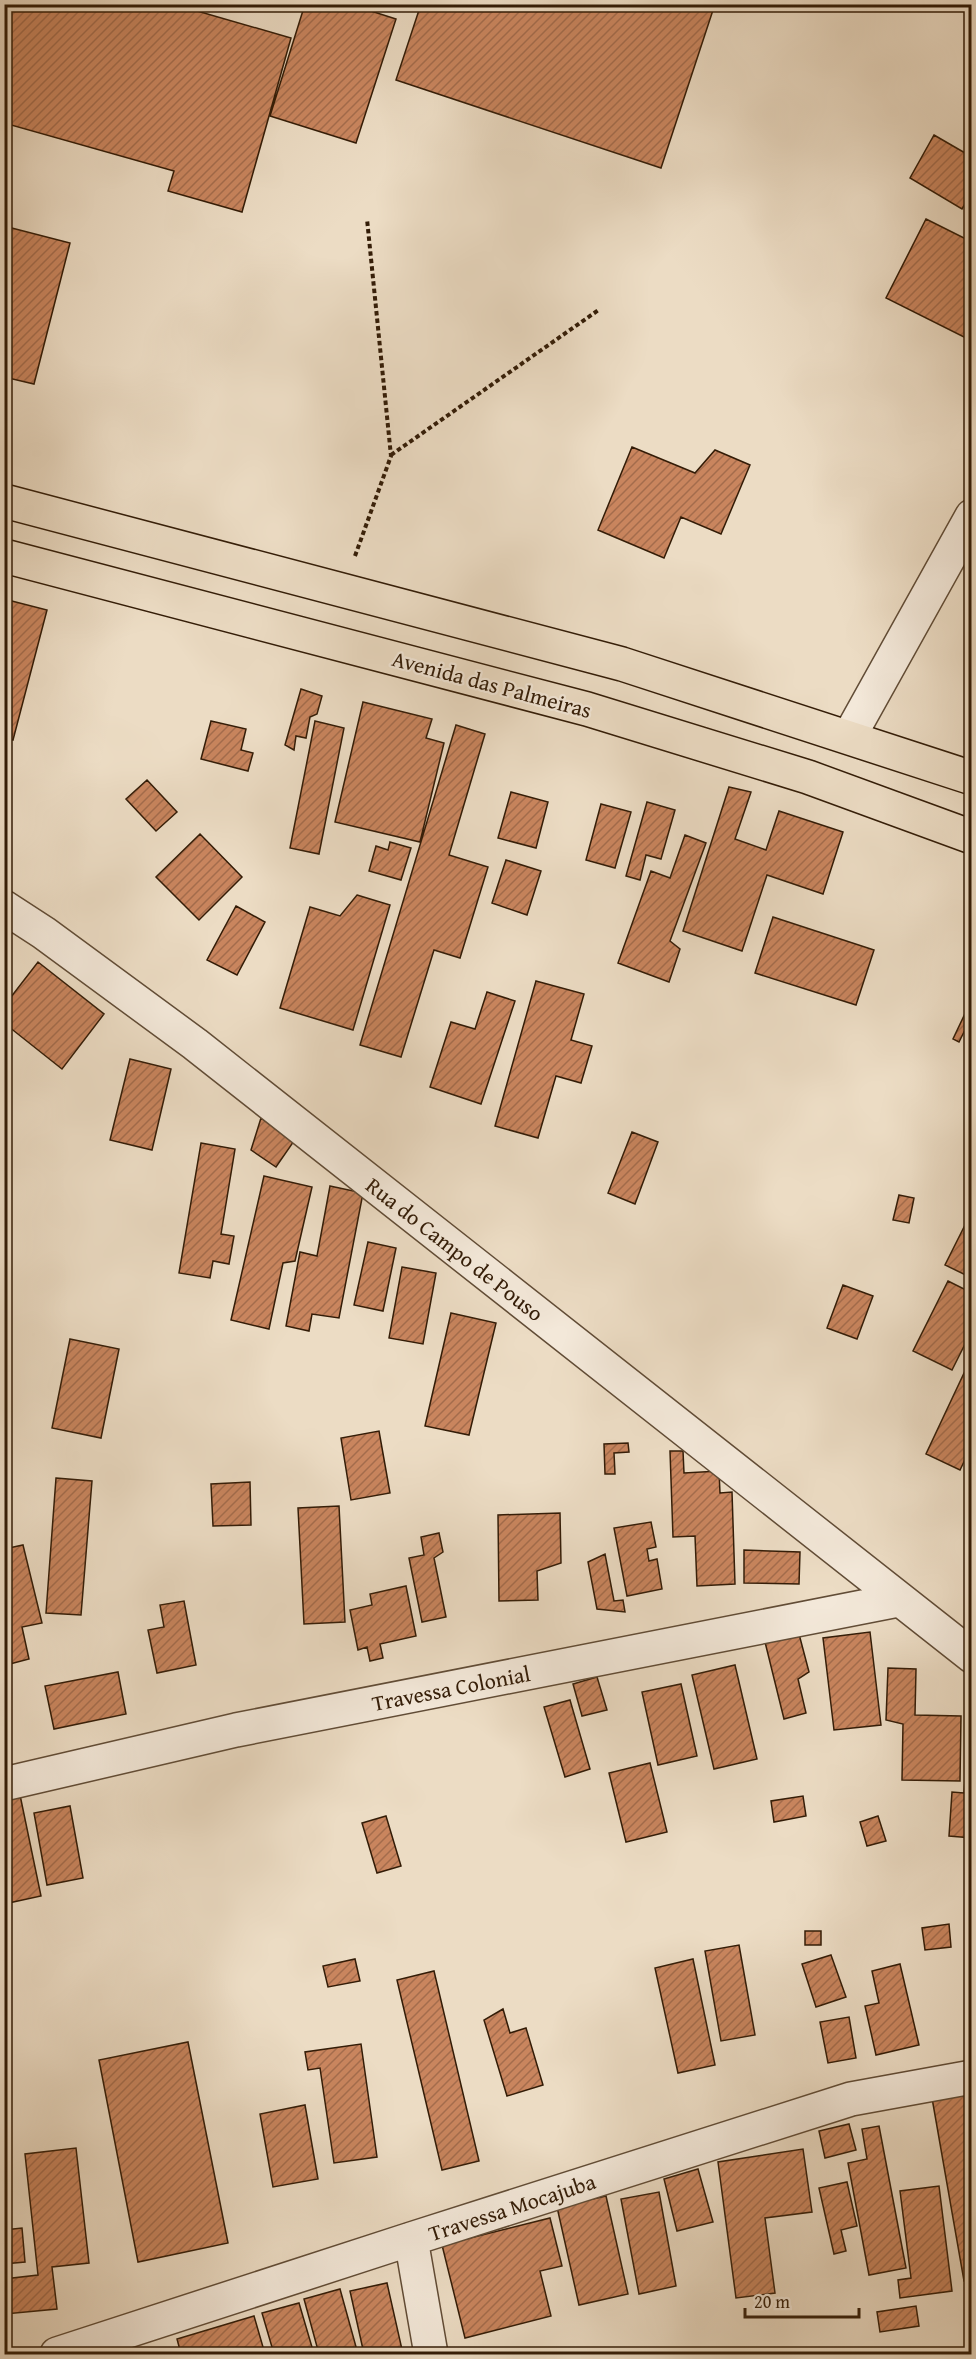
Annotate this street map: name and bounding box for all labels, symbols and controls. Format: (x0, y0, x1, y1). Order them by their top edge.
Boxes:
street label: Avenida das Palmeiras (389, 642, 595, 726)
street label: Rua do Campo de Pouso (359, 1169, 551, 1329)
street label: Travessa Colonial (369, 1657, 533, 1719)
street label: Travessa Mocajuba (424, 2165, 600, 2249)
scale bar (745, 2281, 859, 2319)
text: 20 m (754, 2288, 790, 2315)

